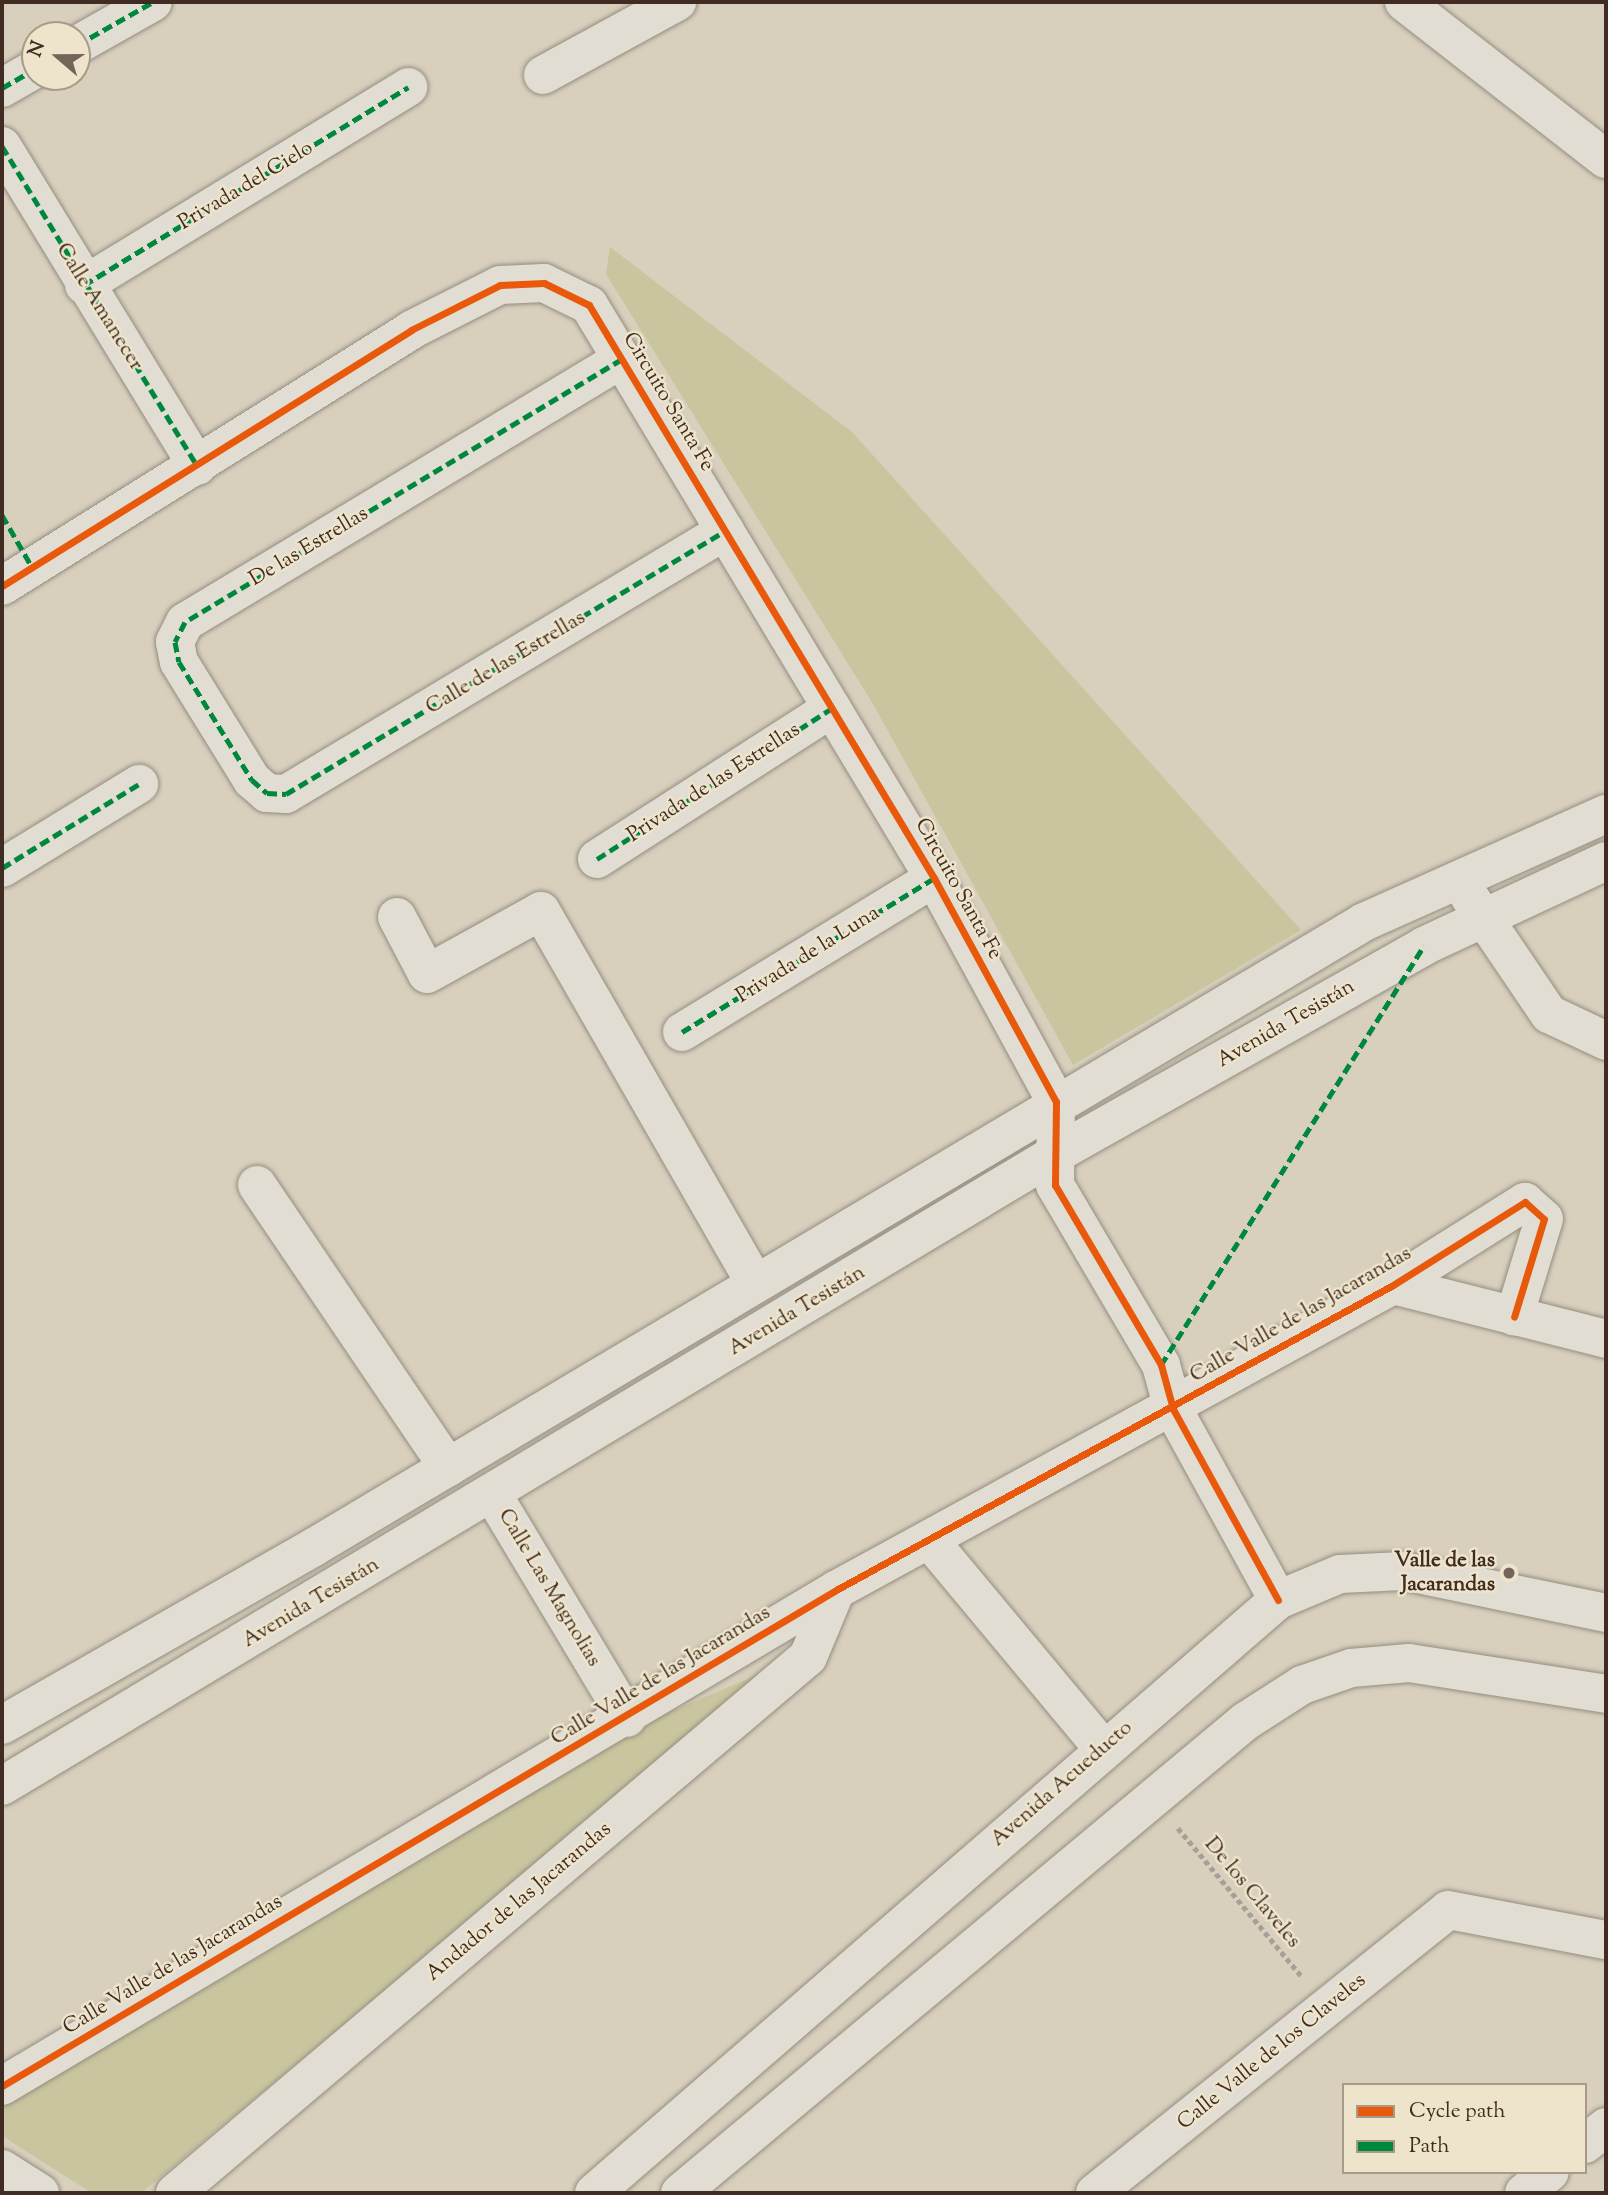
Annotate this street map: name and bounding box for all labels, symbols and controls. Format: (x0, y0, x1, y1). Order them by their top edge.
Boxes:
north arrow (21, 21, 91, 91)
text: N (22, 38, 53, 61)
street label: Privada del Cielo (174, 136, 318, 236)
street label: Calle Amanecer (50, 239, 148, 375)
street label: Circuito Santa Fe (617, 328, 719, 476)
street label: De las Estrellas (245, 502, 373, 592)
street label: Calle de las Estrellas (422, 605, 590, 721)
street label: Privada de las Estrellas (623, 718, 805, 848)
street label: Circuito Santa Fe (909, 814, 1007, 964)
street label: Privada de la Luna (732, 901, 884, 1009)
street label: Avenida Tesistán (1213, 974, 1359, 1074)
street label: Calle Valle de las Jacarandas (1186, 1241, 1416, 1389)
street label: Avenida Tesistán (724, 1260, 870, 1362)
street label: Calle Las Magnolias (492, 1505, 606, 1671)
place label: Valle de las Jacarandas (1394, 1548, 1495, 1598)
street label: Avenida Tesistán (238, 1552, 384, 1654)
marker: Valle de las Jacarandas (1501, 1565, 1517, 1581)
street label: Calle Valle de las Jacarandas (547, 1600, 775, 1752)
street label: Avenida Acueducto (986, 1716, 1138, 1852)
street label: Andador de las Jacarandas (421, 1817, 617, 1987)
street label: De los Claveles (1198, 1833, 1306, 1953)
street label: Calle Valle de las Jacarandas (59, 1889, 287, 2041)
street label: Calle Valle de los Claveles (1173, 1968, 1371, 2136)
legend (1342, 2083, 1587, 2174)
text: Cycle path (1409, 2097, 1506, 2127)
text: Path (1409, 2132, 1450, 2162)

